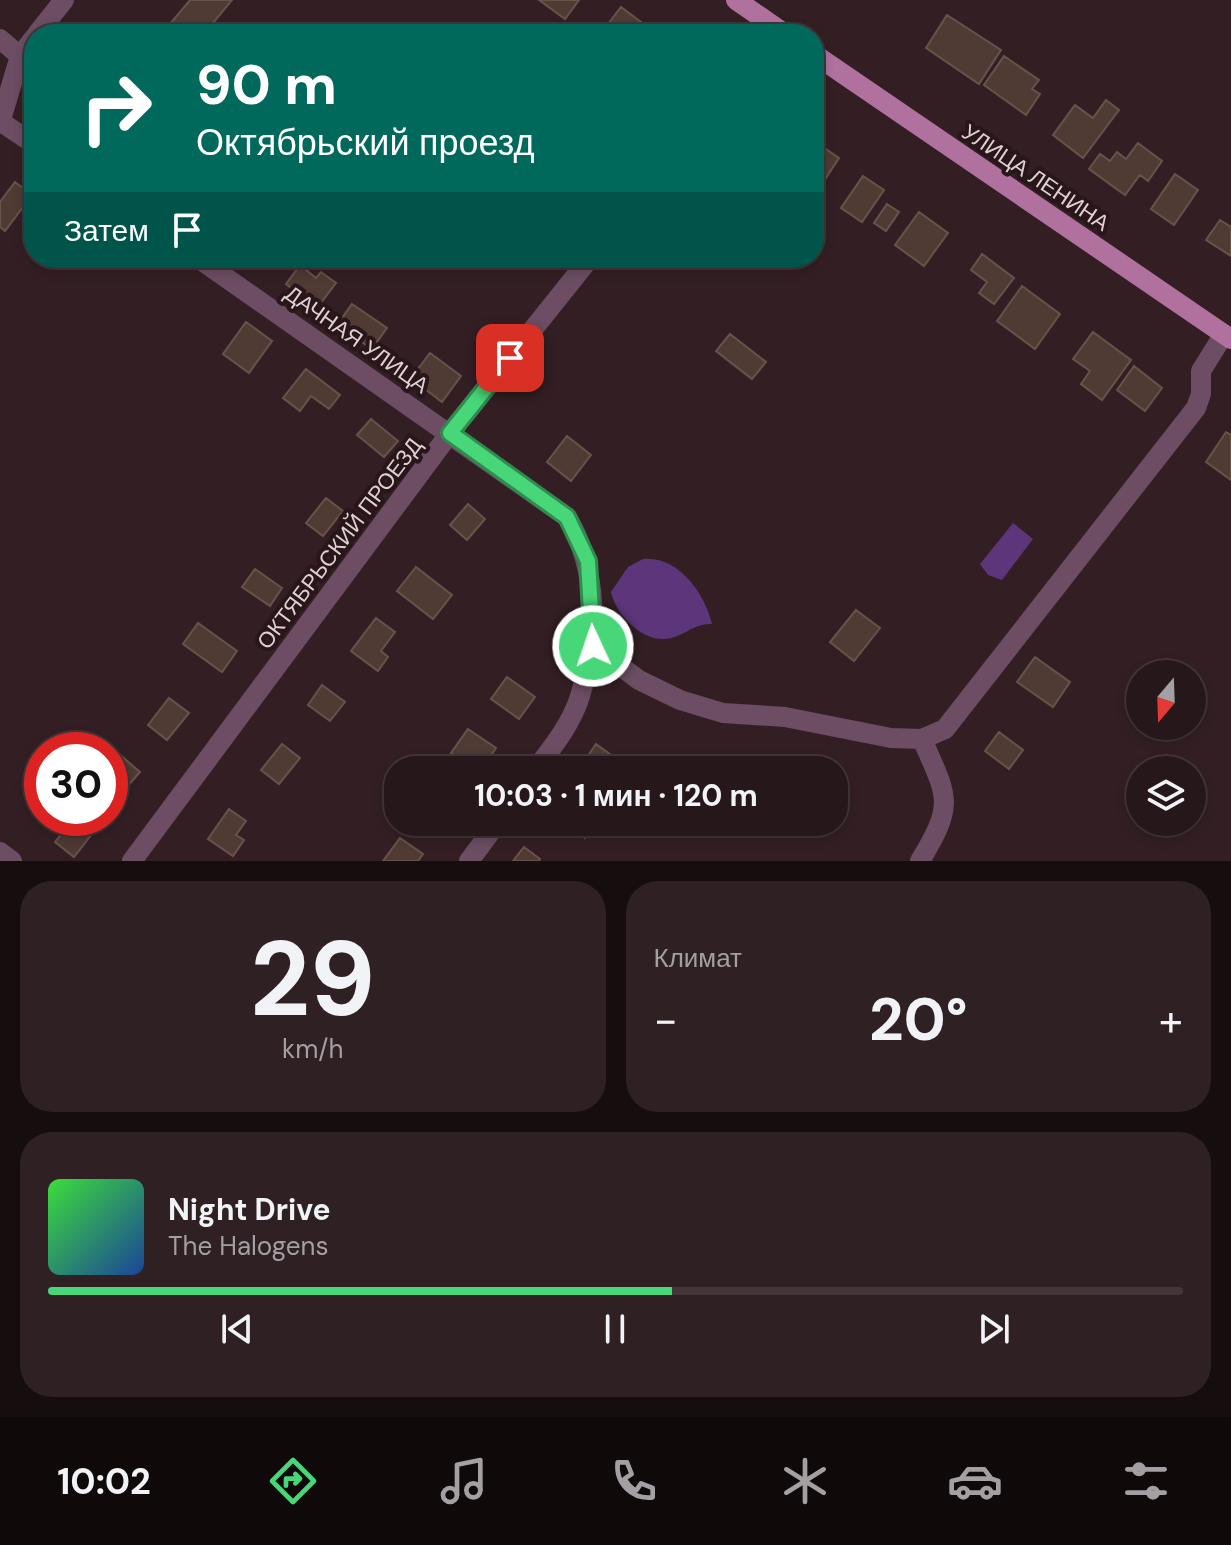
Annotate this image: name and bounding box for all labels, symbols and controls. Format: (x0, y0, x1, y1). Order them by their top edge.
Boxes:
text: 90 m (196, 48, 337, 121)
icon: right (64, 56, 168, 160)
street label: УЛИЦА ЛЕНИНА (956, 117, 1115, 238)
text: Октябрьский проезд (196, 119, 535, 166)
icon: arrive (165, 208, 209, 252)
text: Затем (64, 211, 149, 250)
street label: ДАЧНАЯ УЛИЦА (279, 279, 435, 400)
pin (476, 324, 544, 392)
icon: arrive (488, 336, 532, 380)
street label: ОКТЯБРЬСКИЙ ПРОЕЗД (250, 432, 429, 655)
position arrow (551, 604, 635, 688)
north arrow (1126, 660, 1206, 740)
map controls (1126, 660, 1206, 836)
speed limit sign: 30 (24, 732, 128, 836)
button: layers (1126, 756, 1206, 836)
text: 10:03 · 1 мин · 120 m (474, 776, 758, 815)
text: 29 (250, 912, 376, 1047)
text: Климат (654, 941, 742, 975)
text: 20° (869, 980, 967, 1059)
text: − (654, 991, 678, 1049)
text: + (1159, 991, 1183, 1049)
text: km/h (282, 1032, 343, 1066)
text: Night Drive (168, 1190, 331, 1229)
text: The Halogens (168, 1229, 328, 1263)
icon: previous (215, 1307, 259, 1351)
icon: pause (593, 1307, 637, 1351)
icon: next (972, 1307, 1016, 1351)
icon: directions (265, 1453, 321, 1509)
icon: music (436, 1453, 492, 1509)
icon: phone (606, 1453, 662, 1509)
icon: climate (777, 1453, 833, 1509)
icon: car (947, 1453, 1003, 1509)
icon: filters (1118, 1453, 1174, 1509)
text: 10:02 (57, 1458, 151, 1505)

